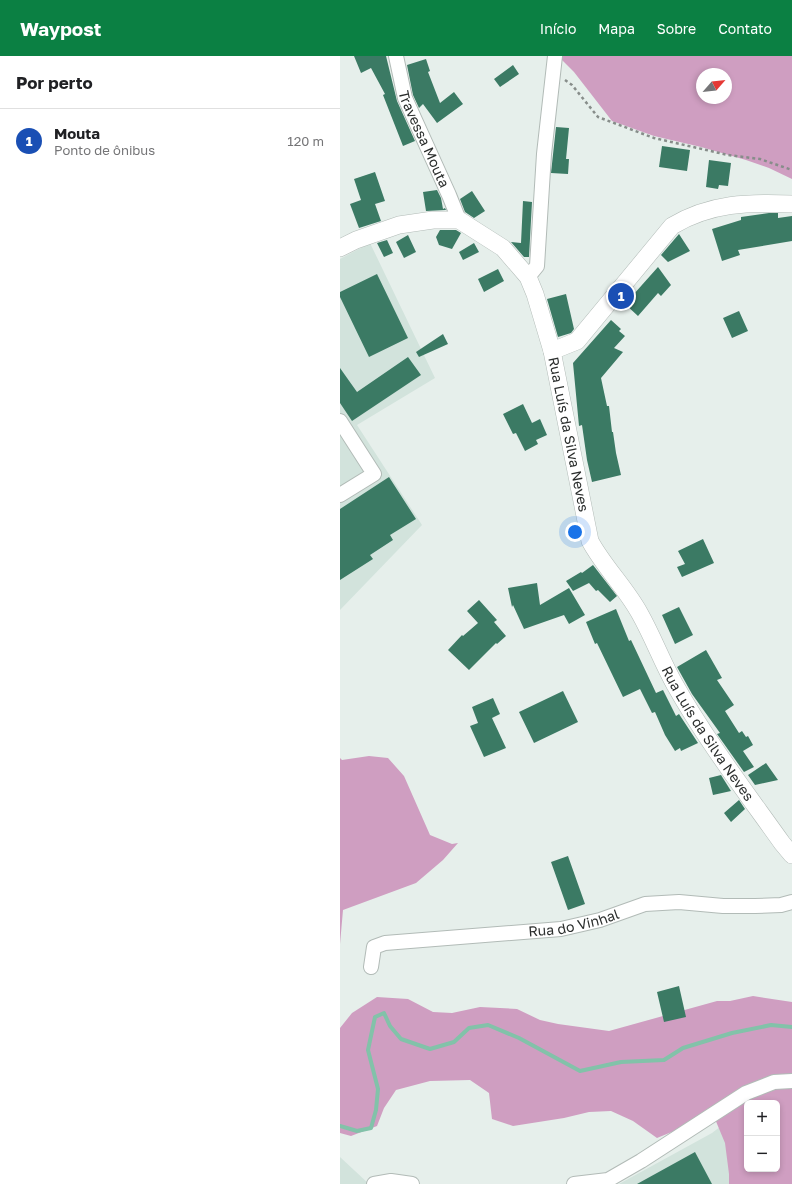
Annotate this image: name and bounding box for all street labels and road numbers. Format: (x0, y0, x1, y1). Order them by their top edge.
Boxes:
street label: Travessa Mouta (396, 89, 453, 190)
street label: Rua Luís da Silva Neves (545, 355, 593, 513)
street label: Rua Luís da Silva Neves (658, 663, 758, 804)
street label: Rua do Vinhal (528, 905, 621, 940)

